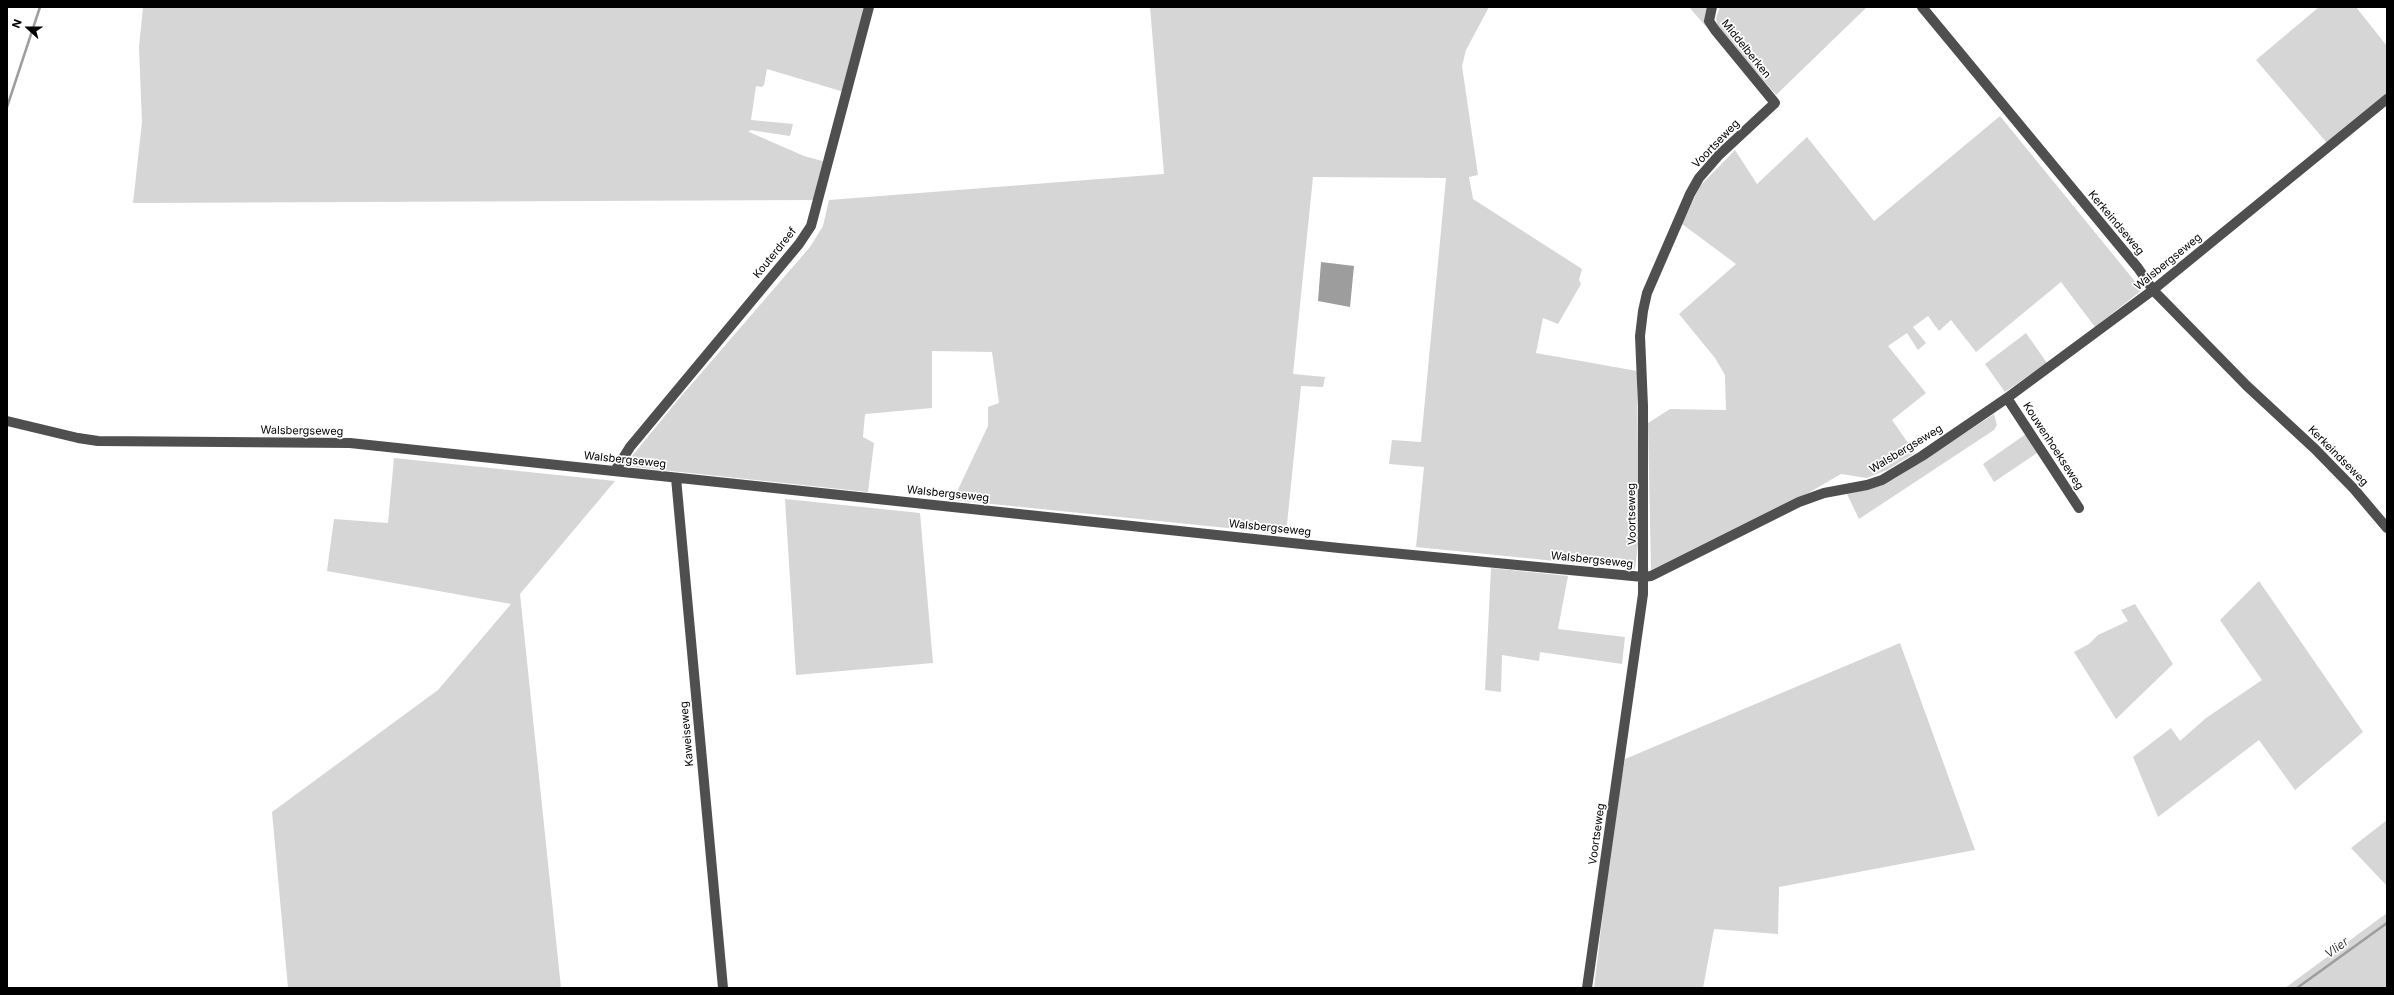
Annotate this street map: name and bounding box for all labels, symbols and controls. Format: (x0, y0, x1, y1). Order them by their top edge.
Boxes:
north arrow (8, 8, 48, 48)
text: N (9, 17, 25, 30)
street label: Middelberken (1718, 17, 1774, 81)
street label: Voortseweg (1690, 117, 1742, 171)
street label: Kerkeindseweg (2085, 188, 2147, 258)
street label: Kouterdreef (751, 225, 799, 281)
street label: Walsbergseweg (2132, 231, 2204, 293)
street label: Kouwenhoekseweg (2020, 400, 2086, 492)
street label: Walsbergseweg (1867, 422, 1945, 476)
street label: Kerkeindseweg (2305, 423, 2371, 489)
street label: Walsbergseweg (261, 424, 343, 438)
street label: Walsbergseweg (583, 449, 667, 471)
street label: Walsbergseweg (906, 483, 990, 505)
street label: Voortseweg (1625, 483, 1639, 545)
street label: Walsbergseweg (1228, 517, 1312, 539)
street label: Walsbergseweg (1550, 549, 1634, 571)
street label: Kaweiseweg (678, 701, 696, 767)
street label: Voortseweg (1586, 802, 1608, 866)
water label: Vlier (2322, 935, 2352, 961)

